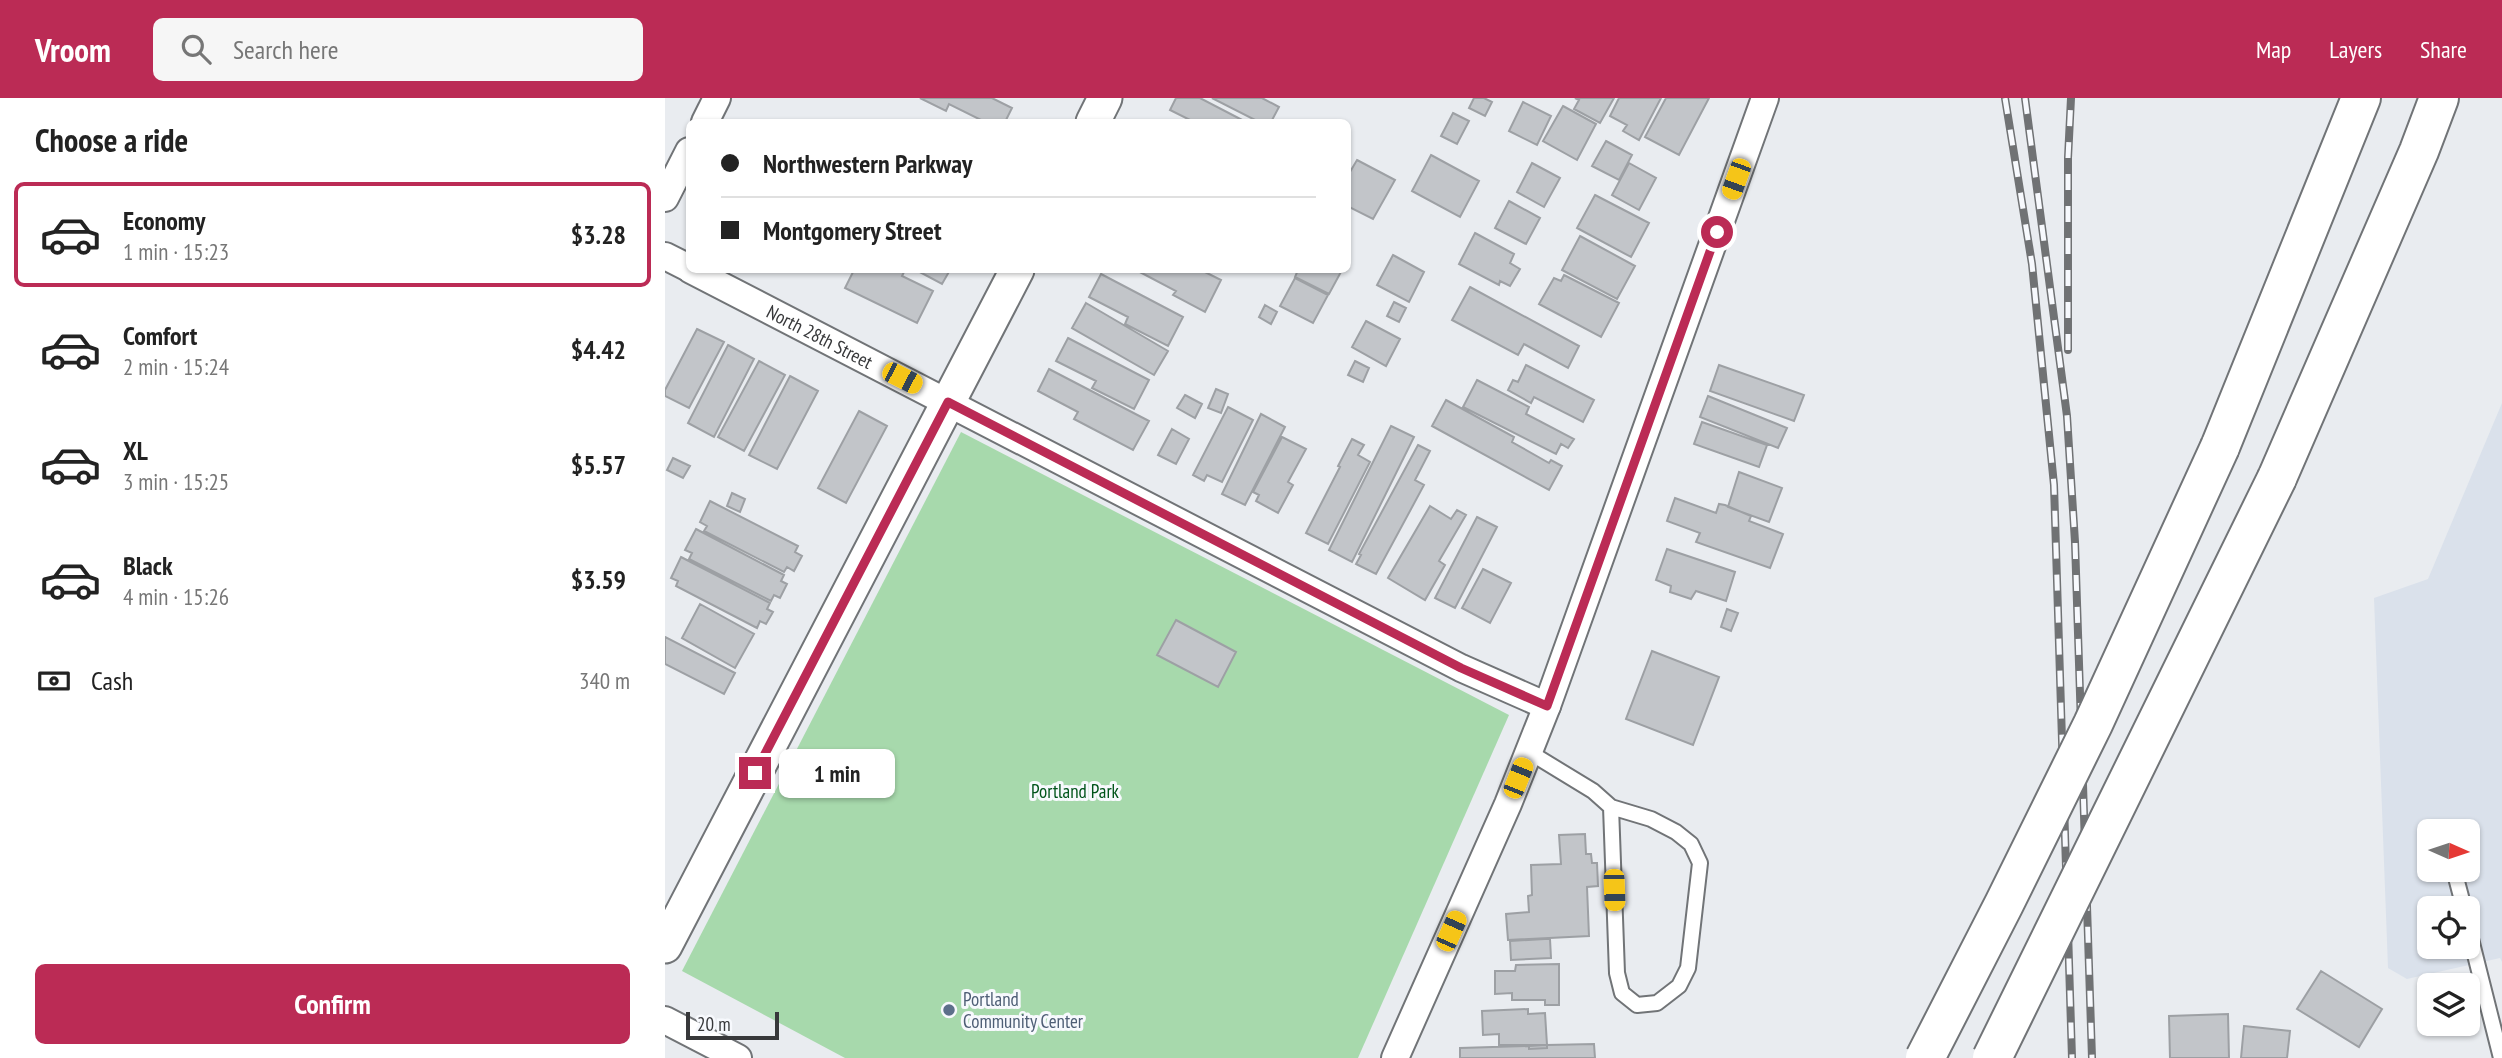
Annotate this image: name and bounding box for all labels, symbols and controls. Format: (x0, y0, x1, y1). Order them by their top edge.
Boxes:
search box (153, 18, 643, 81)
text: Vroom (35, 28, 111, 71)
icon: search (177, 30, 215, 68)
text: Search here (233, 33, 339, 66)
text: Map (2256, 34, 2291, 65)
text: Layers (2329, 34, 2382, 65)
text: Share (2420, 34, 2467, 65)
text: Choose a ride (35, 119, 188, 161)
text: Northwestern Parkway (763, 147, 972, 180)
car (1719, 156, 1754, 202)
icon: car (39, 203, 102, 266)
text: Economy (123, 204, 205, 237)
text: Montgomery Street (763, 214, 942, 247)
route start (1701, 216, 1733, 248)
text: $3.28 (571, 218, 626, 251)
text: 1 min · 15:23 (123, 237, 229, 266)
street label: North 28th Street (763, 299, 877, 374)
icon: car (39, 318, 102, 381)
text: Comfort (123, 319, 197, 352)
text: $4.42 (571, 333, 626, 366)
text: 2 min · 15:24 (123, 352, 229, 381)
car (879, 359, 926, 397)
icon: car (39, 433, 102, 496)
text: XL (123, 434, 148, 467)
text: $5.57 (571, 448, 626, 481)
text: 3 min · 15:25 (123, 467, 229, 496)
icon: car (39, 548, 102, 611)
text: Black (123, 549, 173, 582)
text: $3.59 (571, 563, 626, 596)
text: 4 min · 15:26 (123, 582, 229, 611)
icon: cash (35, 662, 73, 700)
text: Cash (91, 664, 133, 697)
text: 340 m (579, 666, 630, 695)
callout: 1 min (779, 748, 895, 798)
car (1501, 755, 1536, 801)
route end (739, 757, 771, 789)
text: 1 min (814, 759, 860, 788)
park label: Portland Park (1031, 779, 1120, 803)
north arrow (2417, 819, 2480, 882)
map controls (2417, 819, 2480, 1036)
car (1603, 869, 1626, 911)
button: locate (2417, 896, 2480, 959)
car (1433, 908, 1470, 954)
button: Confirm (35, 964, 630, 1044)
button: layers (2417, 973, 2480, 1036)
place label: Portland Community Center (963, 987, 1084, 1033)
marker: Portland Community Center (941, 1002, 957, 1018)
scale bar (686, 1009, 779, 1041)
text: 20 m (697, 1012, 731, 1036)

